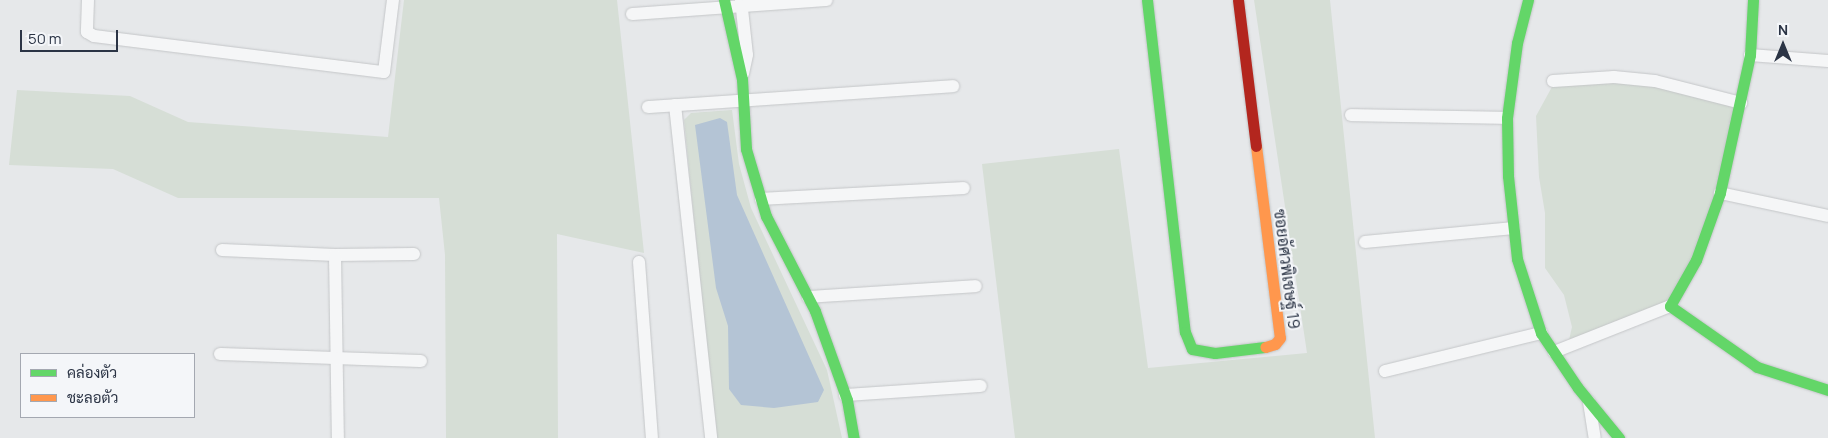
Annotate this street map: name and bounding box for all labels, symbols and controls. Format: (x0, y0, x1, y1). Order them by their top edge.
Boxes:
scale bar (22, 20, 120, 52)
north arrow (1758, 20, 1808, 70)
text: N (1778, 20, 1788, 39)
text: 50 m (28, 28, 62, 49)
street label: ซอยอัศวพิเชษฐ์ 19 (1270, 208, 1304, 330)
legend (20, 353, 195, 418)
text: คล่องตัว (67, 362, 117, 383)
text: ชะลอตัว (67, 387, 118, 408)

